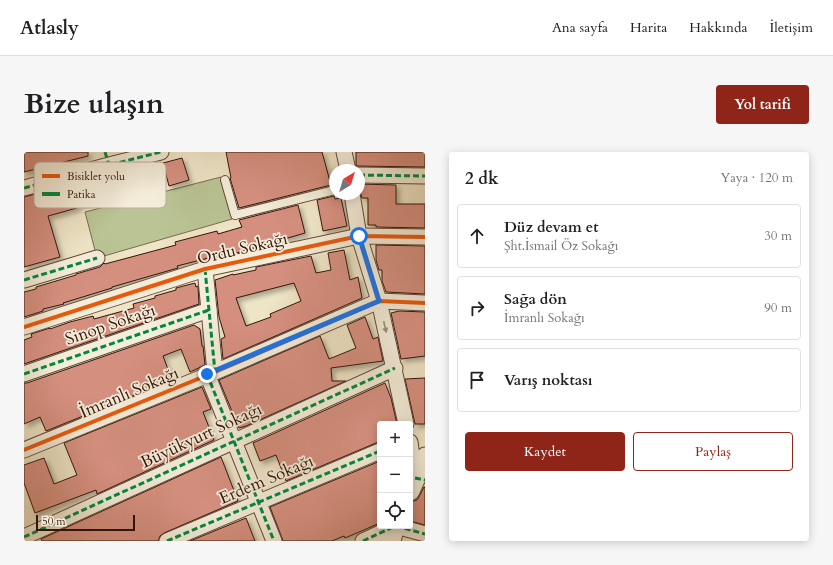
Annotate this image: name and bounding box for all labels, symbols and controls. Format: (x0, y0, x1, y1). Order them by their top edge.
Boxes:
text: Atlasly (20, 15, 79, 41)
text: Ana sayfa (552, 18, 608, 37)
text: Harita (630, 18, 667, 37)
text: Hakkında (689, 18, 747, 37)
text: İletişim (769, 18, 813, 37)
text: Bize ulaşın (24, 85, 164, 123)
button: Yol tarifi (716, 85, 809, 124)
legend (34, 162, 166, 208)
north arrow (329, 164, 365, 200)
text: 2 dk (465, 167, 499, 190)
text: Bisiklet yolu (67, 169, 125, 184)
text: Yaya · 120 m (720, 169, 793, 187)
text: Patika (67, 187, 96, 202)
text: Düz devam et (504, 217, 599, 237)
icon: ahead (466, 225, 488, 247)
street label: Ordu Sokağı (195, 227, 290, 270)
route start (350, 227, 368, 245)
text: 30 m (764, 227, 792, 245)
text: Şht.İsmail Öz Sokağı (504, 237, 619, 255)
text: Sağa dön (504, 289, 567, 309)
icon: right (466, 297, 488, 319)
street label: Sinop Sokağı (62, 298, 159, 351)
text: 90 m (764, 299, 792, 317)
text: İmranlı Sokağı (504, 309, 585, 327)
one-way arrow (383, 320, 389, 333)
street label: İmranlı Sokağı (76, 361, 182, 424)
route end (198, 365, 216, 383)
icon: arrive (466, 369, 488, 391)
text: Varış noktası (504, 370, 593, 390)
street label: Büyükyurt Sokağı (137, 397, 266, 474)
map controls (377, 421, 413, 529)
button: + (377, 421, 413, 457)
button: Kaydet (465, 432, 625, 471)
button: Paylaş (633, 432, 793, 471)
street label: Erdem Sokağı (215, 449, 317, 510)
button: − (377, 457, 413, 493)
button: locate (377, 493, 413, 529)
scale bar (36, 513, 135, 532)
text: 50 m (42, 514, 66, 529)

